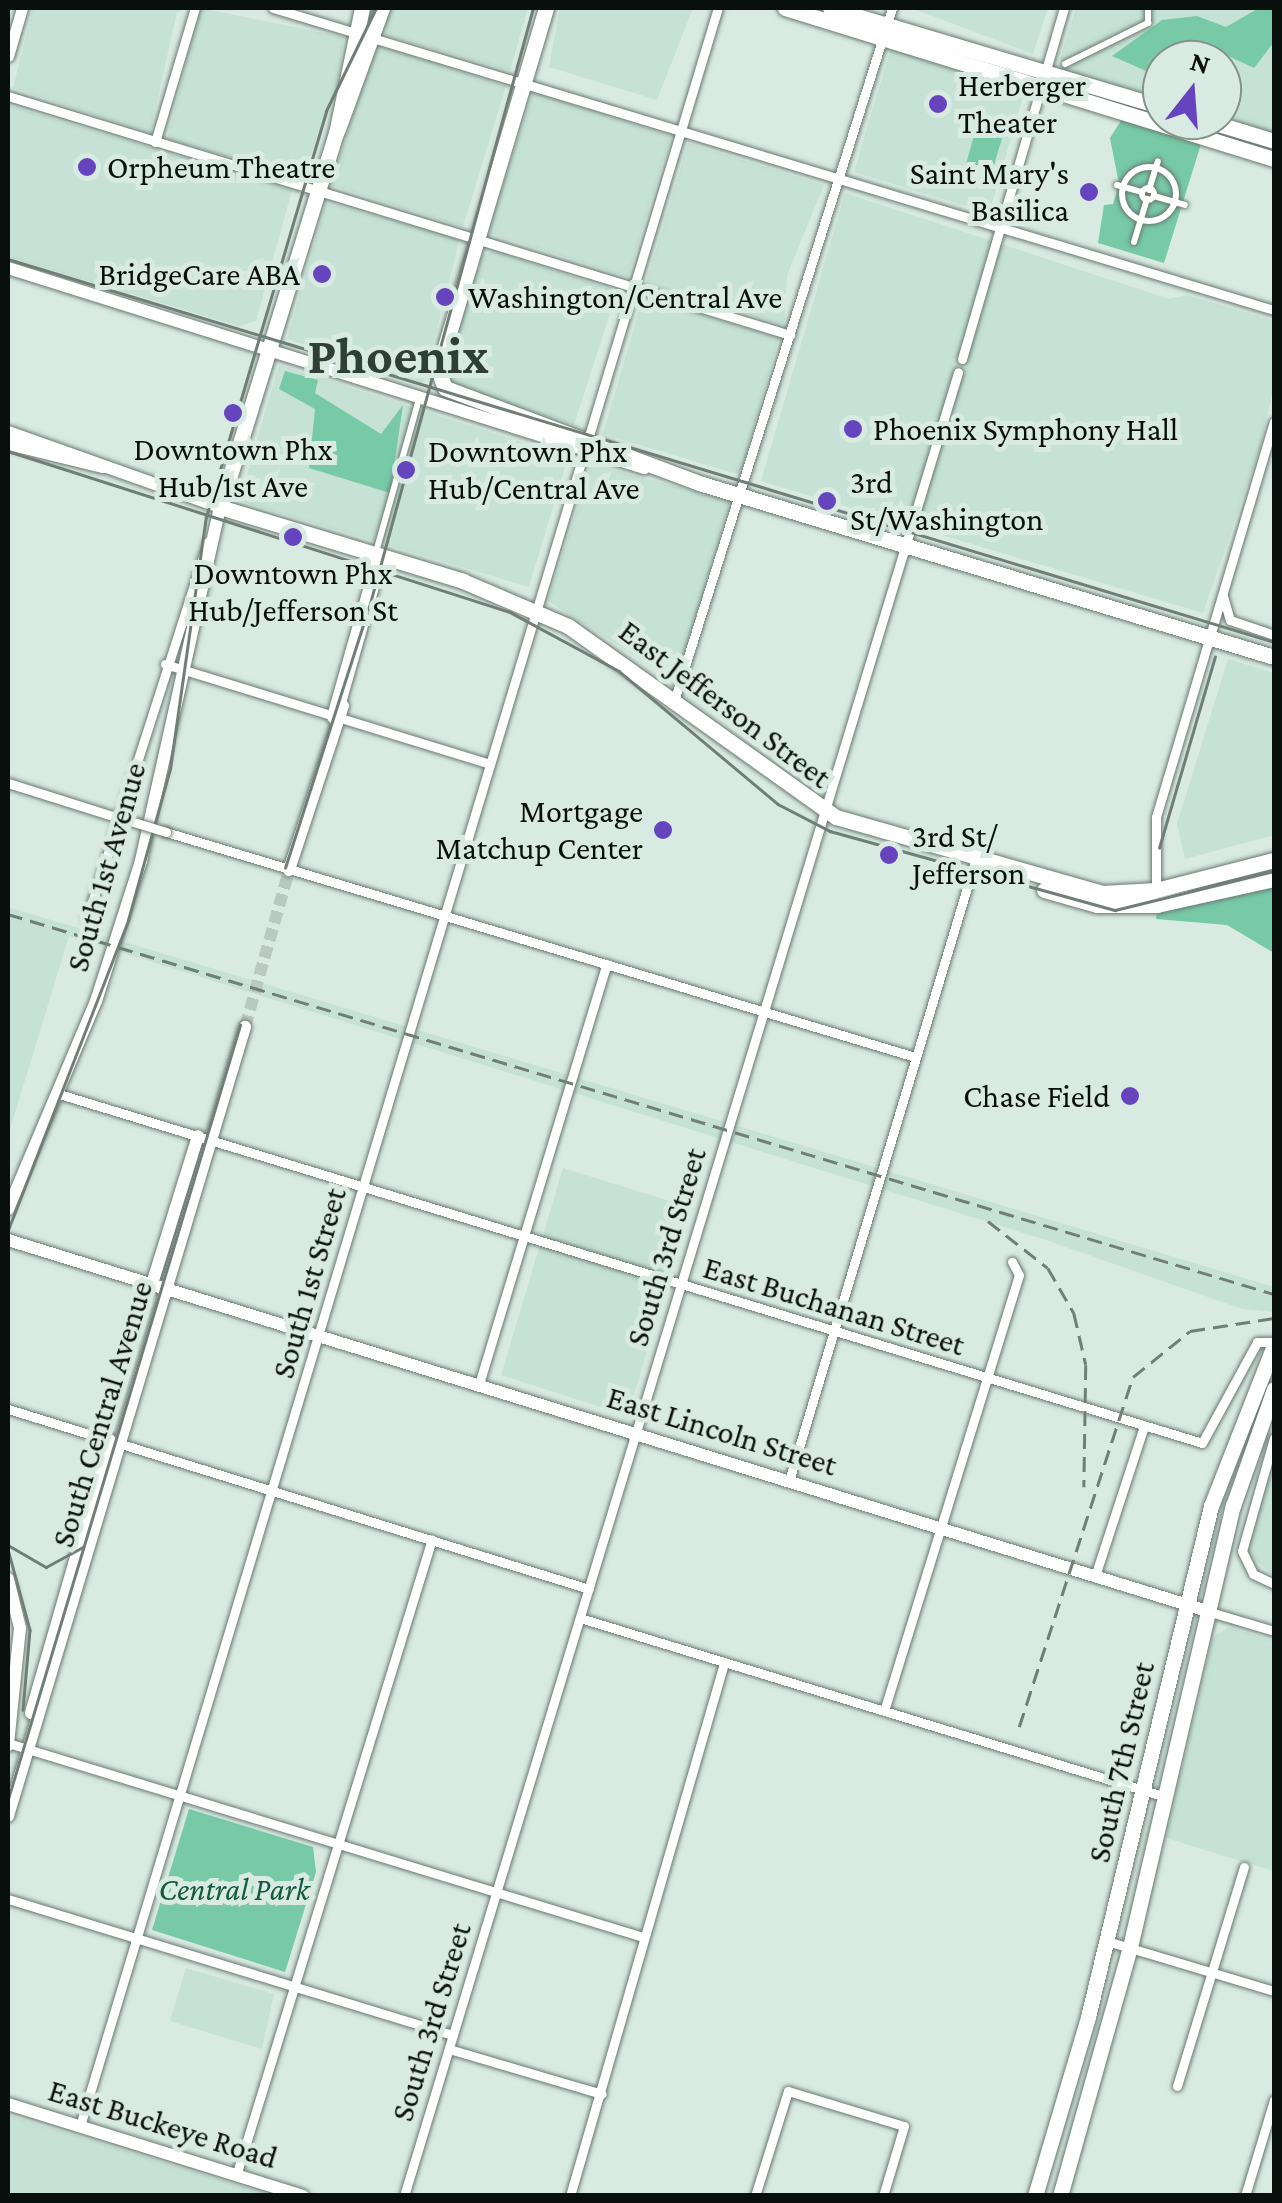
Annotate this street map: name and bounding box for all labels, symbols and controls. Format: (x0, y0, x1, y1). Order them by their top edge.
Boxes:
north arrow (1142, 40, 1242, 140)
text: N (1187, 45, 1214, 80)
place label: Herberger Theater (958, 67, 1086, 142)
marker: Herberger Theater (927, 93, 949, 115)
place label: Orpheum Theatre (107, 148, 335, 186)
place label: Saint Mary's Basilica (910, 155, 1069, 230)
marker: Orpheum Theatre (76, 156, 98, 178)
marker: Saint Mary's Basilica (1078, 181, 1100, 203)
place label: BridgeCare ABA (99, 255, 300, 293)
marker: BridgeCare ABA (309, 261, 335, 287)
place label: Washington/Central Ave (468, 278, 782, 316)
marker: Washington/Central Ave (432, 284, 458, 310)
district label: Phoenix (307, 325, 489, 387)
marker: Downtown Phx Hub/1st Ave (220, 400, 246, 426)
place label: Phoenix Symphony Hall (873, 410, 1178, 448)
marker: Phoenix Symphony Hall (842, 418, 864, 440)
place label: Downtown Phx Hub/1st Ave (133, 431, 333, 506)
place label: Downtown Phx Hub/Central Ave (428, 433, 639, 508)
marker: Downtown Phx Hub/Central Ave (393, 457, 419, 483)
place label: 3rd St/Washington (850, 464, 1043, 539)
marker: 3rd St/Washington (814, 488, 840, 514)
marker: Downtown Phx Hub/Jefferson St (280, 524, 306, 550)
place label: Downtown Phx Hub/Jefferson St (188, 555, 398, 630)
street label: East Jefferson Street (611, 612, 839, 796)
street label: South 1st Avenue (58, 758, 154, 976)
place label: Mortgage Matchup Center (435, 793, 643, 868)
place label: 3rd St/ Jefferson (912, 818, 1025, 893)
marker: Mortgage Matchup Center (652, 819, 674, 841)
marker: 3rd St/ Jefferson (876, 842, 902, 868)
place label: Chase Field (963, 1077, 1110, 1115)
marker: Chase Field (1119, 1085, 1141, 1107)
street label: South 3rd Street (618, 1143, 714, 1351)
street label: South 1st Street (263, 1183, 355, 1383)
street label: East Buchanan Street (699, 1248, 969, 1364)
street label: South Central Avenue (43, 1276, 161, 1552)
street label: East Lincoln Street (602, 1378, 842, 1484)
street label: South 7th Street (1079, 1658, 1163, 1866)
park label: Central Park (158, 1870, 310, 1908)
street label: South 3rd Street (383, 1918, 479, 2126)
street label: East Buckeye Road (44, 2071, 282, 2177)

